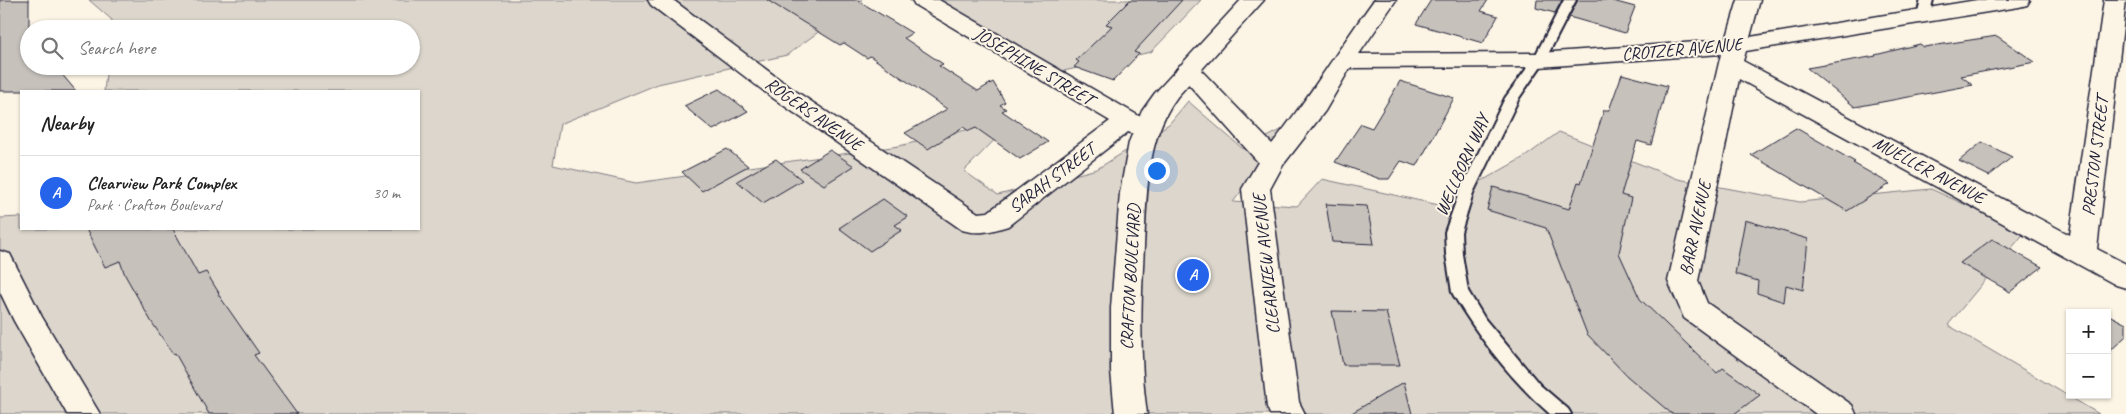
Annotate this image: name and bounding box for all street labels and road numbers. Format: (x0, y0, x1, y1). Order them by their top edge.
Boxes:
street label: JOSEPHINE STREET (970, 21, 1102, 113)
street label: CROTZER AVENUE (1621, 33, 1745, 65)
street label: ROGERS AVENUE (761, 72, 869, 157)
street label: PRESTON STREET (2077, 90, 2114, 217)
street label: WELLBORN WAY (1430, 108, 1495, 219)
street label: MUELLER AVENUE (1869, 131, 1991, 210)
street label: SARAH STREET (1004, 136, 1103, 218)
street label: BARR AVENUE (1674, 177, 1716, 277)
street label: CLEARVIEW AVENUE (1247, 190, 1284, 335)
street label: CRAFTON BOULEVARD (1115, 202, 1145, 350)

